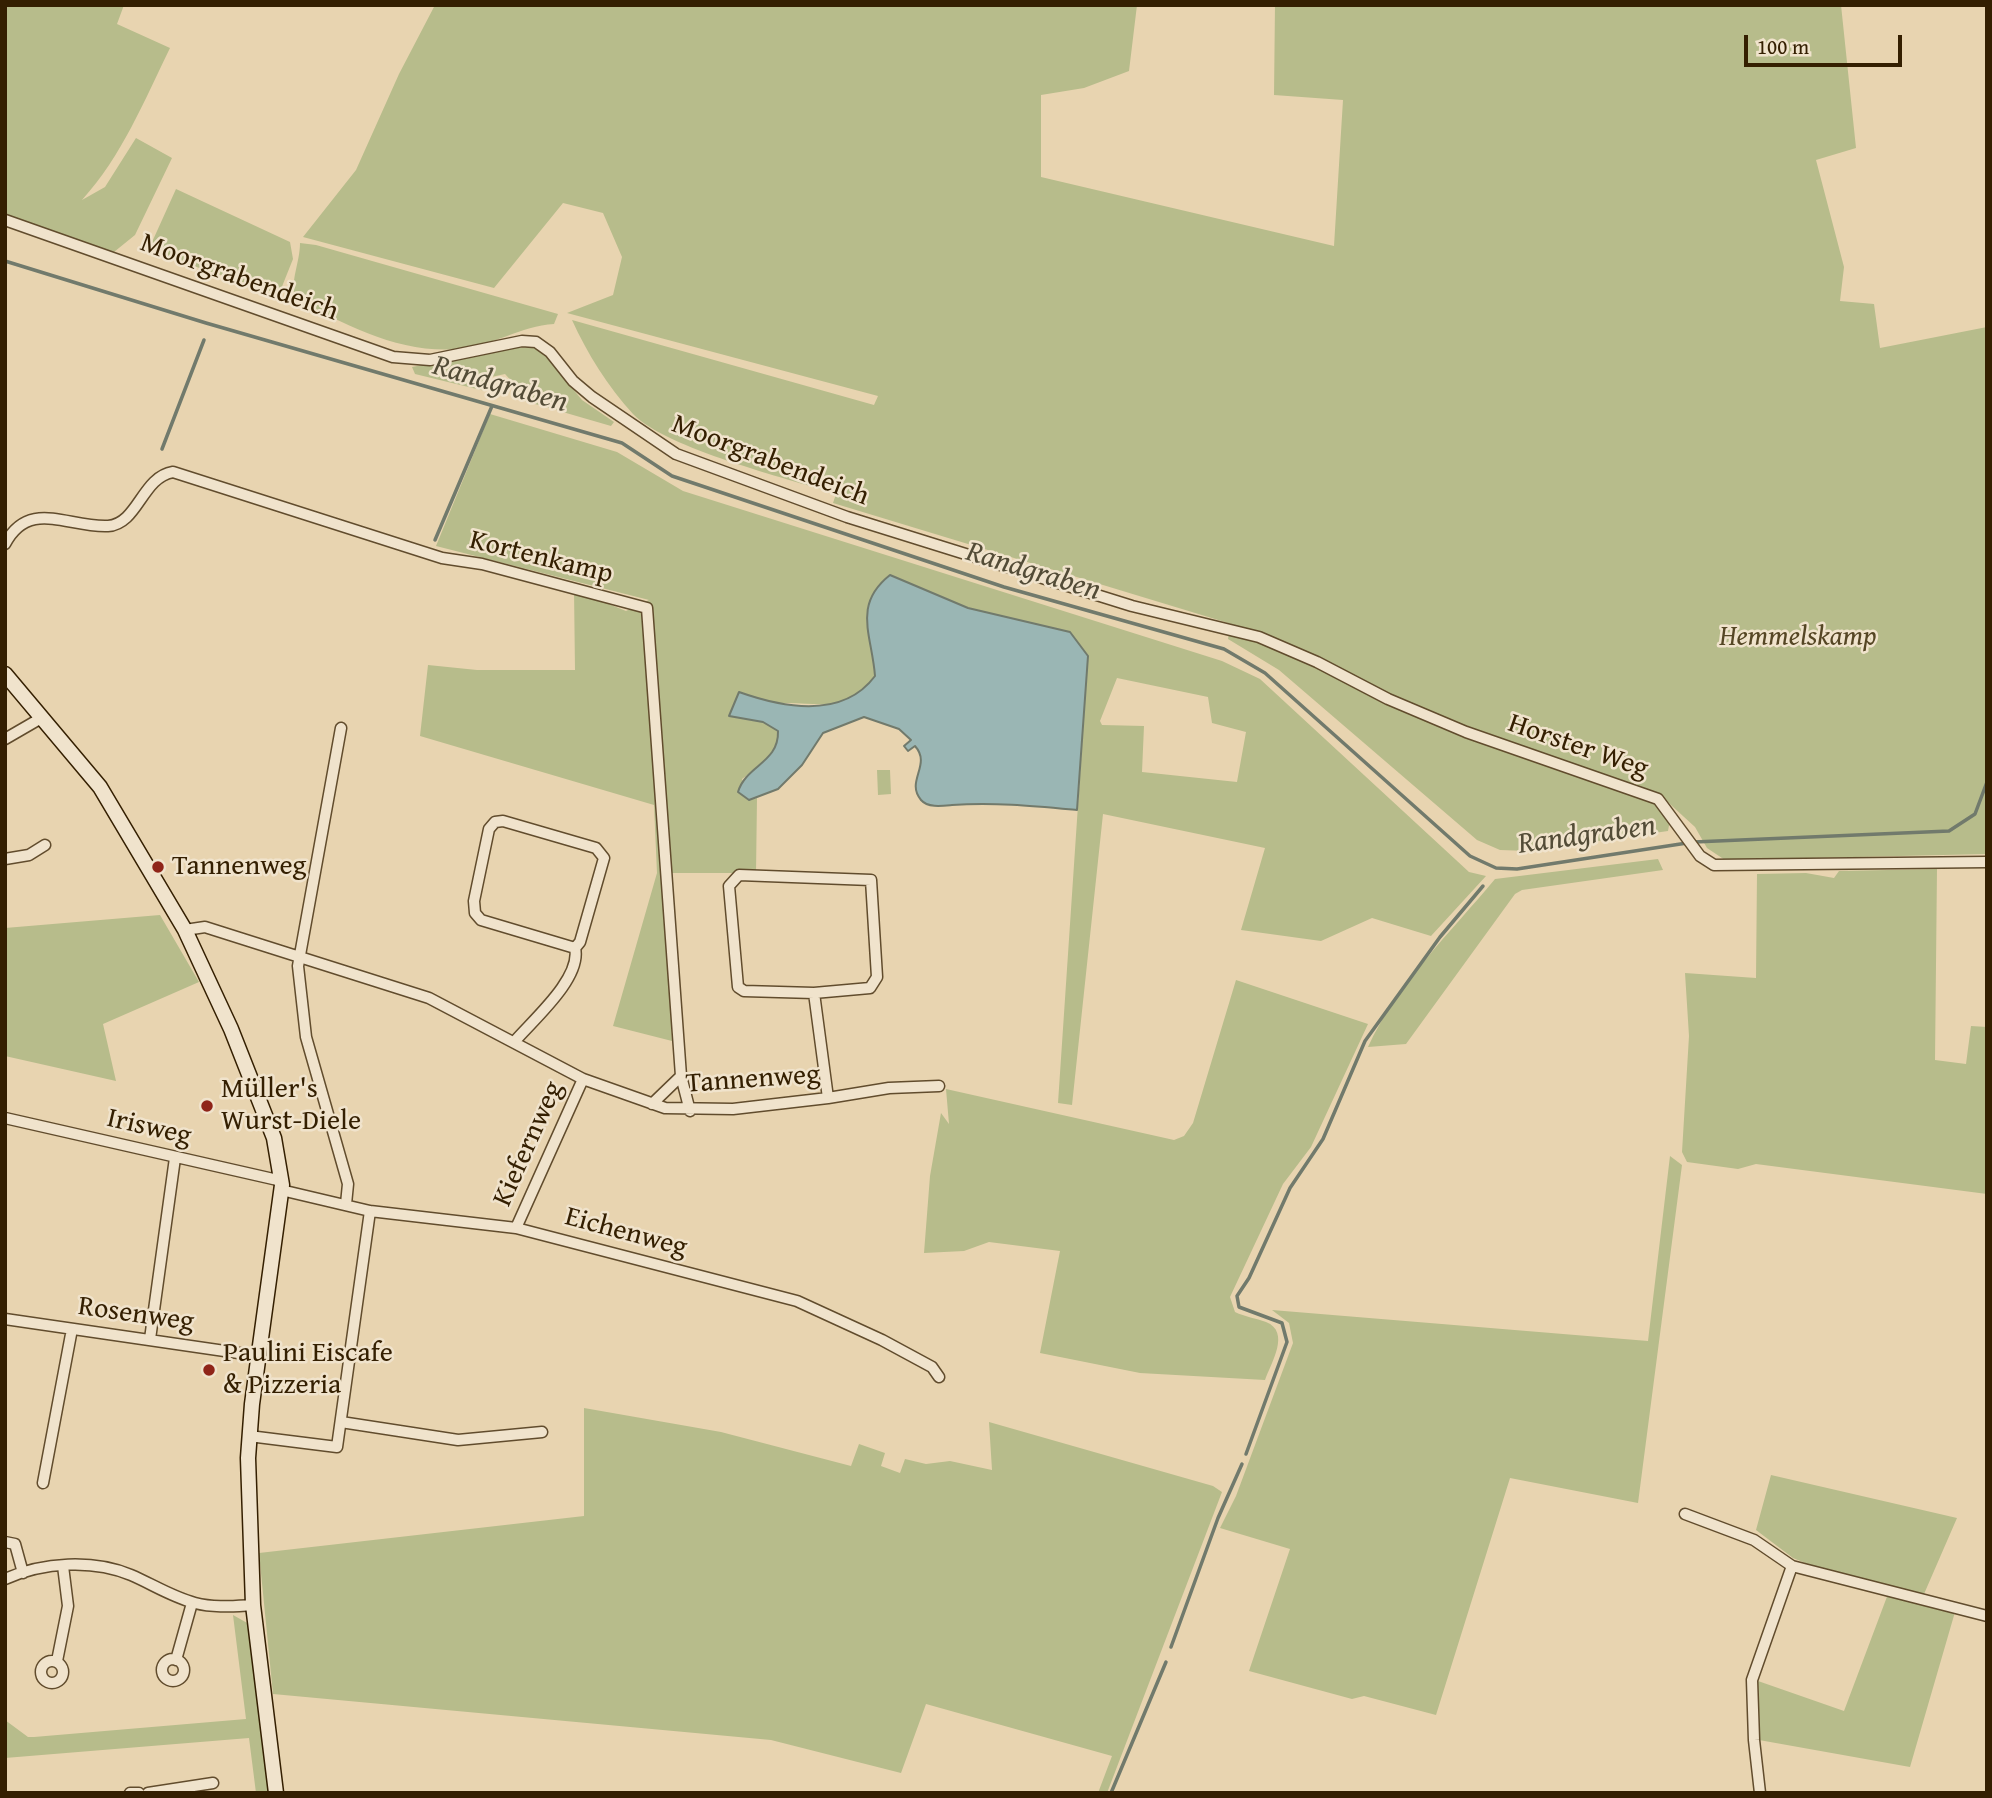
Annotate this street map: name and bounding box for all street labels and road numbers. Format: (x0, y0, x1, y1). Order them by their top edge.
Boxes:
street label: Moorgrabendeich (135, 227, 343, 329)
street label: Moorgrabendeich (667, 408, 873, 514)
street label: Kortenkamp (466, 524, 616, 592)
street label: Horster Weg (1503, 707, 1653, 787)
street label: Tannenweg (685, 1059, 821, 1101)
street label: Kiefernweg (487, 1076, 571, 1212)
street label: Irisweg (104, 1102, 194, 1154)
street label: Eichenweg (561, 1201, 691, 1265)
street label: Rosenweg (76, 1290, 196, 1340)

